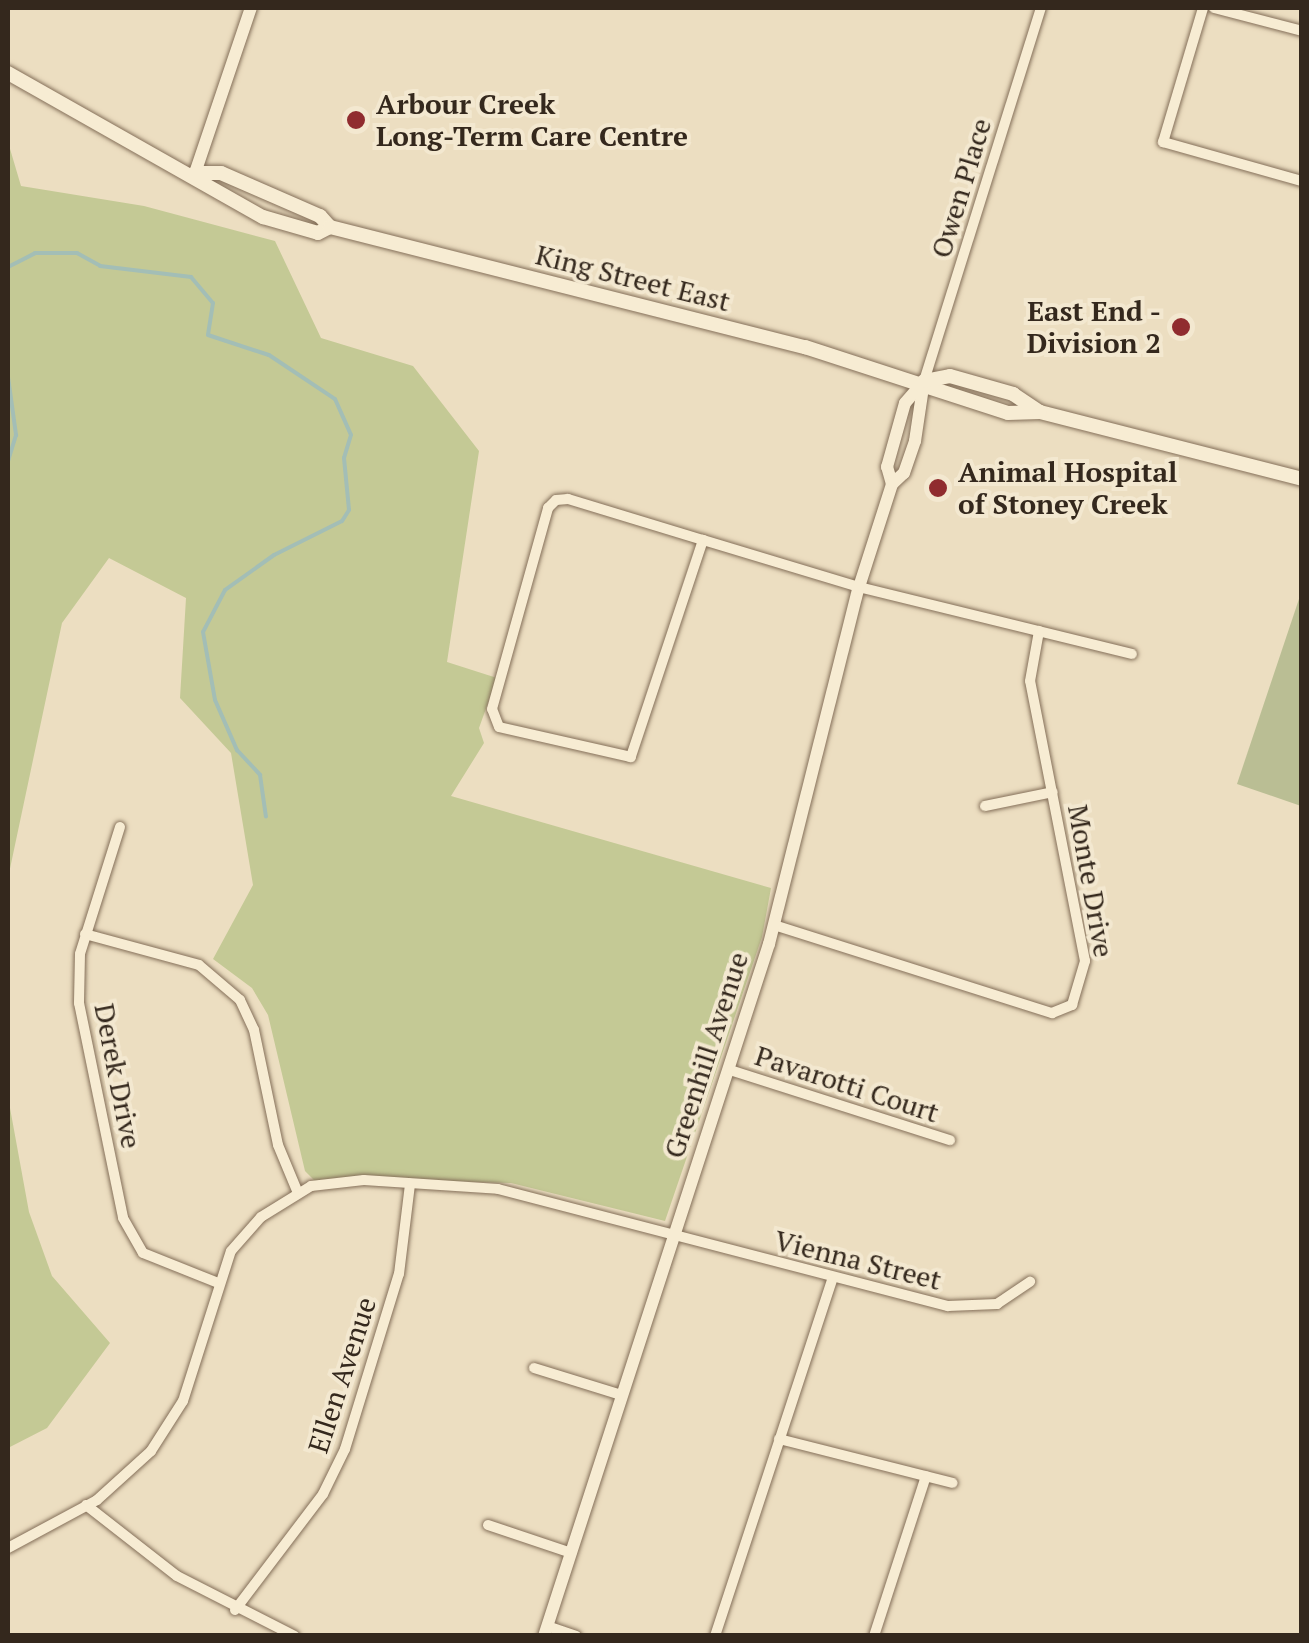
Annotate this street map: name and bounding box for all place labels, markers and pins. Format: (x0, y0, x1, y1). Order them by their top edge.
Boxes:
place label: Arbour Creek Long-Term Care Centre (376, 87, 688, 153)
marker: Arbour Creek Long-Term Care Centre (345, 109, 367, 131)
place label: East End - Division 2 (1026, 294, 1161, 360)
marker: East End - Division 2 (1170, 316, 1192, 338)
place label: Animal Hospital of Stoney Creek (958, 455, 1177, 521)
marker: Animal Hospital of Stoney Creek (927, 477, 949, 499)

